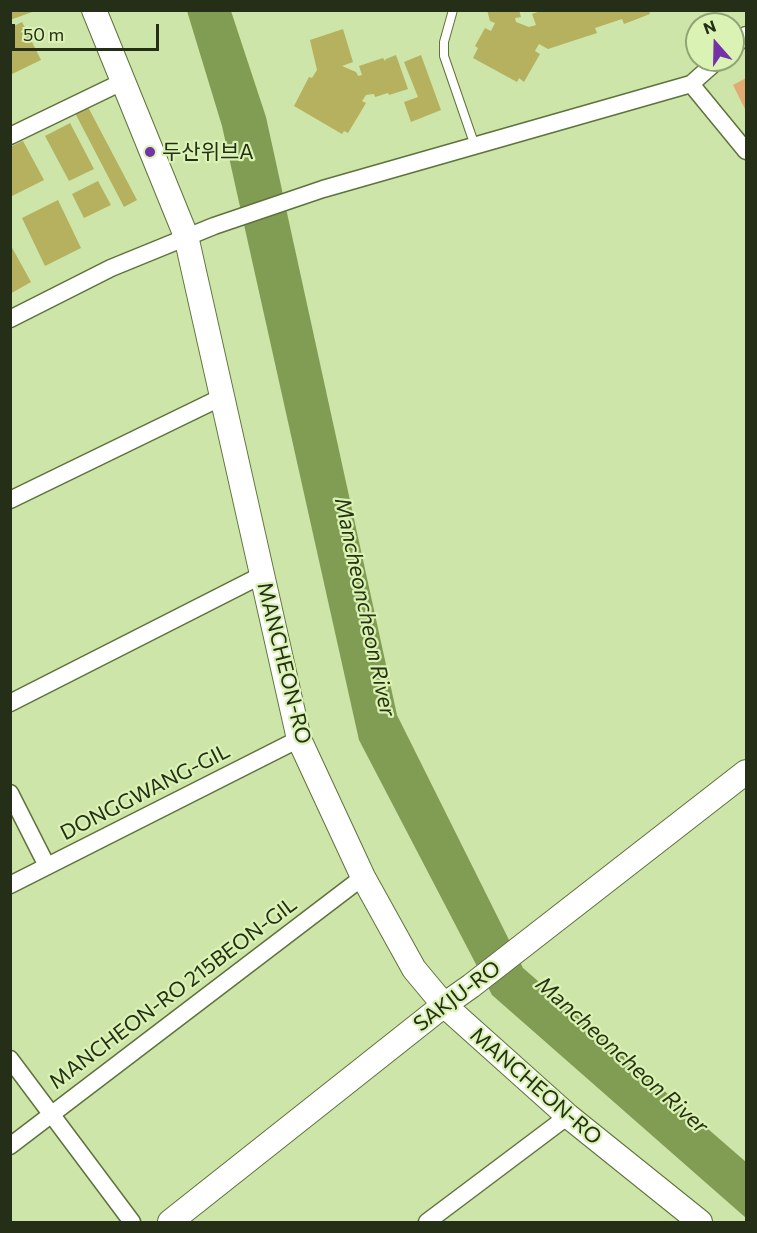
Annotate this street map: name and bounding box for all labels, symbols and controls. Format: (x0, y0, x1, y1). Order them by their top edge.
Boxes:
scale bar (15, 12, 162, 50)
north arrow (685, 12, 745, 72)
text: N (700, 16, 718, 37)
text: 50 m (23, 23, 64, 45)
place label: 두산위브A (162, 139, 254, 165)
marker: 두산위브A (143, 145, 157, 159)
water label: Mancheoncheon River (329, 495, 401, 719)
street label: MANCHEON-RO (252, 580, 316, 746)
street label: DONGGWANG-GIL (56, 738, 234, 846)
street label: MANCHEON-RO 215BEON-GIL (44, 892, 302, 1094)
street label: SAKJU-RO (409, 955, 505, 1037)
water label: Mancheoncheon River (530, 971, 714, 1139)
street label: MANCHEON-RO (465, 1022, 607, 1150)

